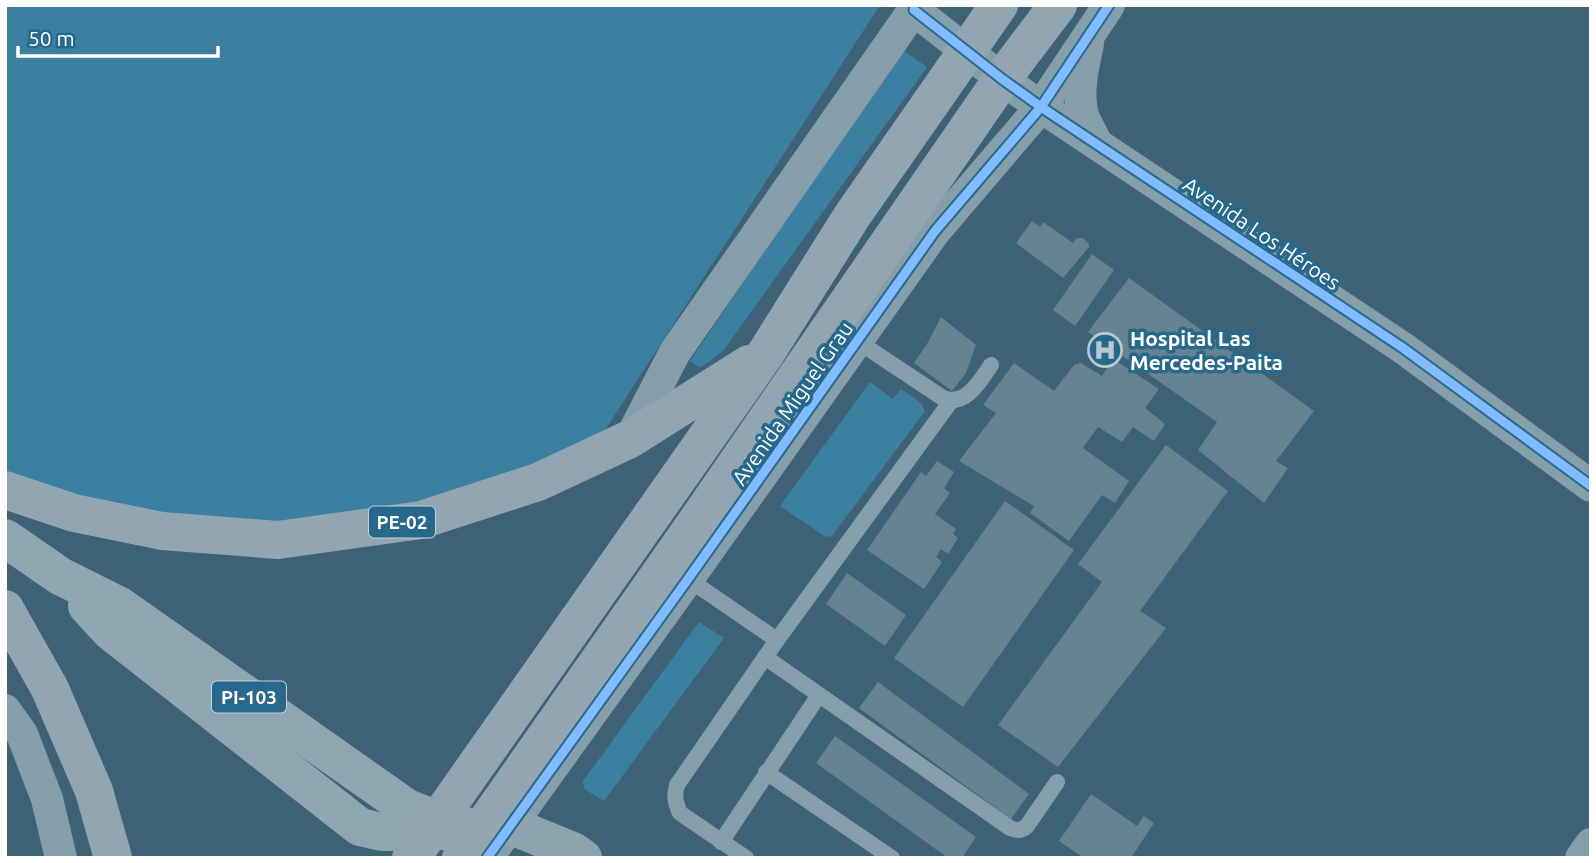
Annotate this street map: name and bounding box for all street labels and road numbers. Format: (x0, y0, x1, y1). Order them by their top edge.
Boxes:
street label: Avenida Los Héroes (1179, 172, 1345, 294)
street label: Avenida Miguel Grau (726, 317, 858, 489)
road number: PE-02 (369, 506, 435, 538)
road number: PI-103 (212, 682, 286, 712)

